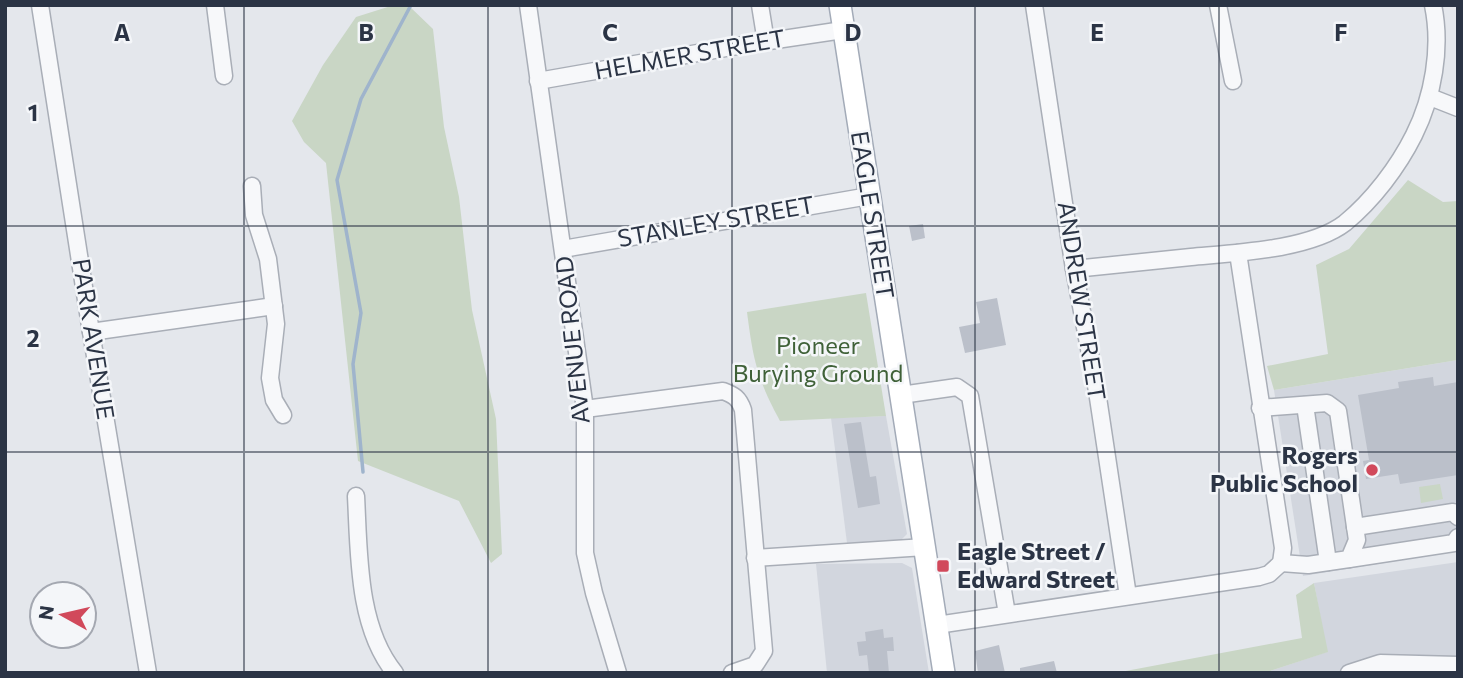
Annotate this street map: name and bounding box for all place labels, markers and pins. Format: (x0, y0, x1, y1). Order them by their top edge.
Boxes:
place label: Rogers Public School (1210, 440, 1358, 497)
marker: Rogers Public School (1364, 462, 1380, 478)
place label: Eagle Street / Edward Street (957, 536, 1115, 593)
marker: Eagle Street / Edward Street (935, 558, 951, 574)

